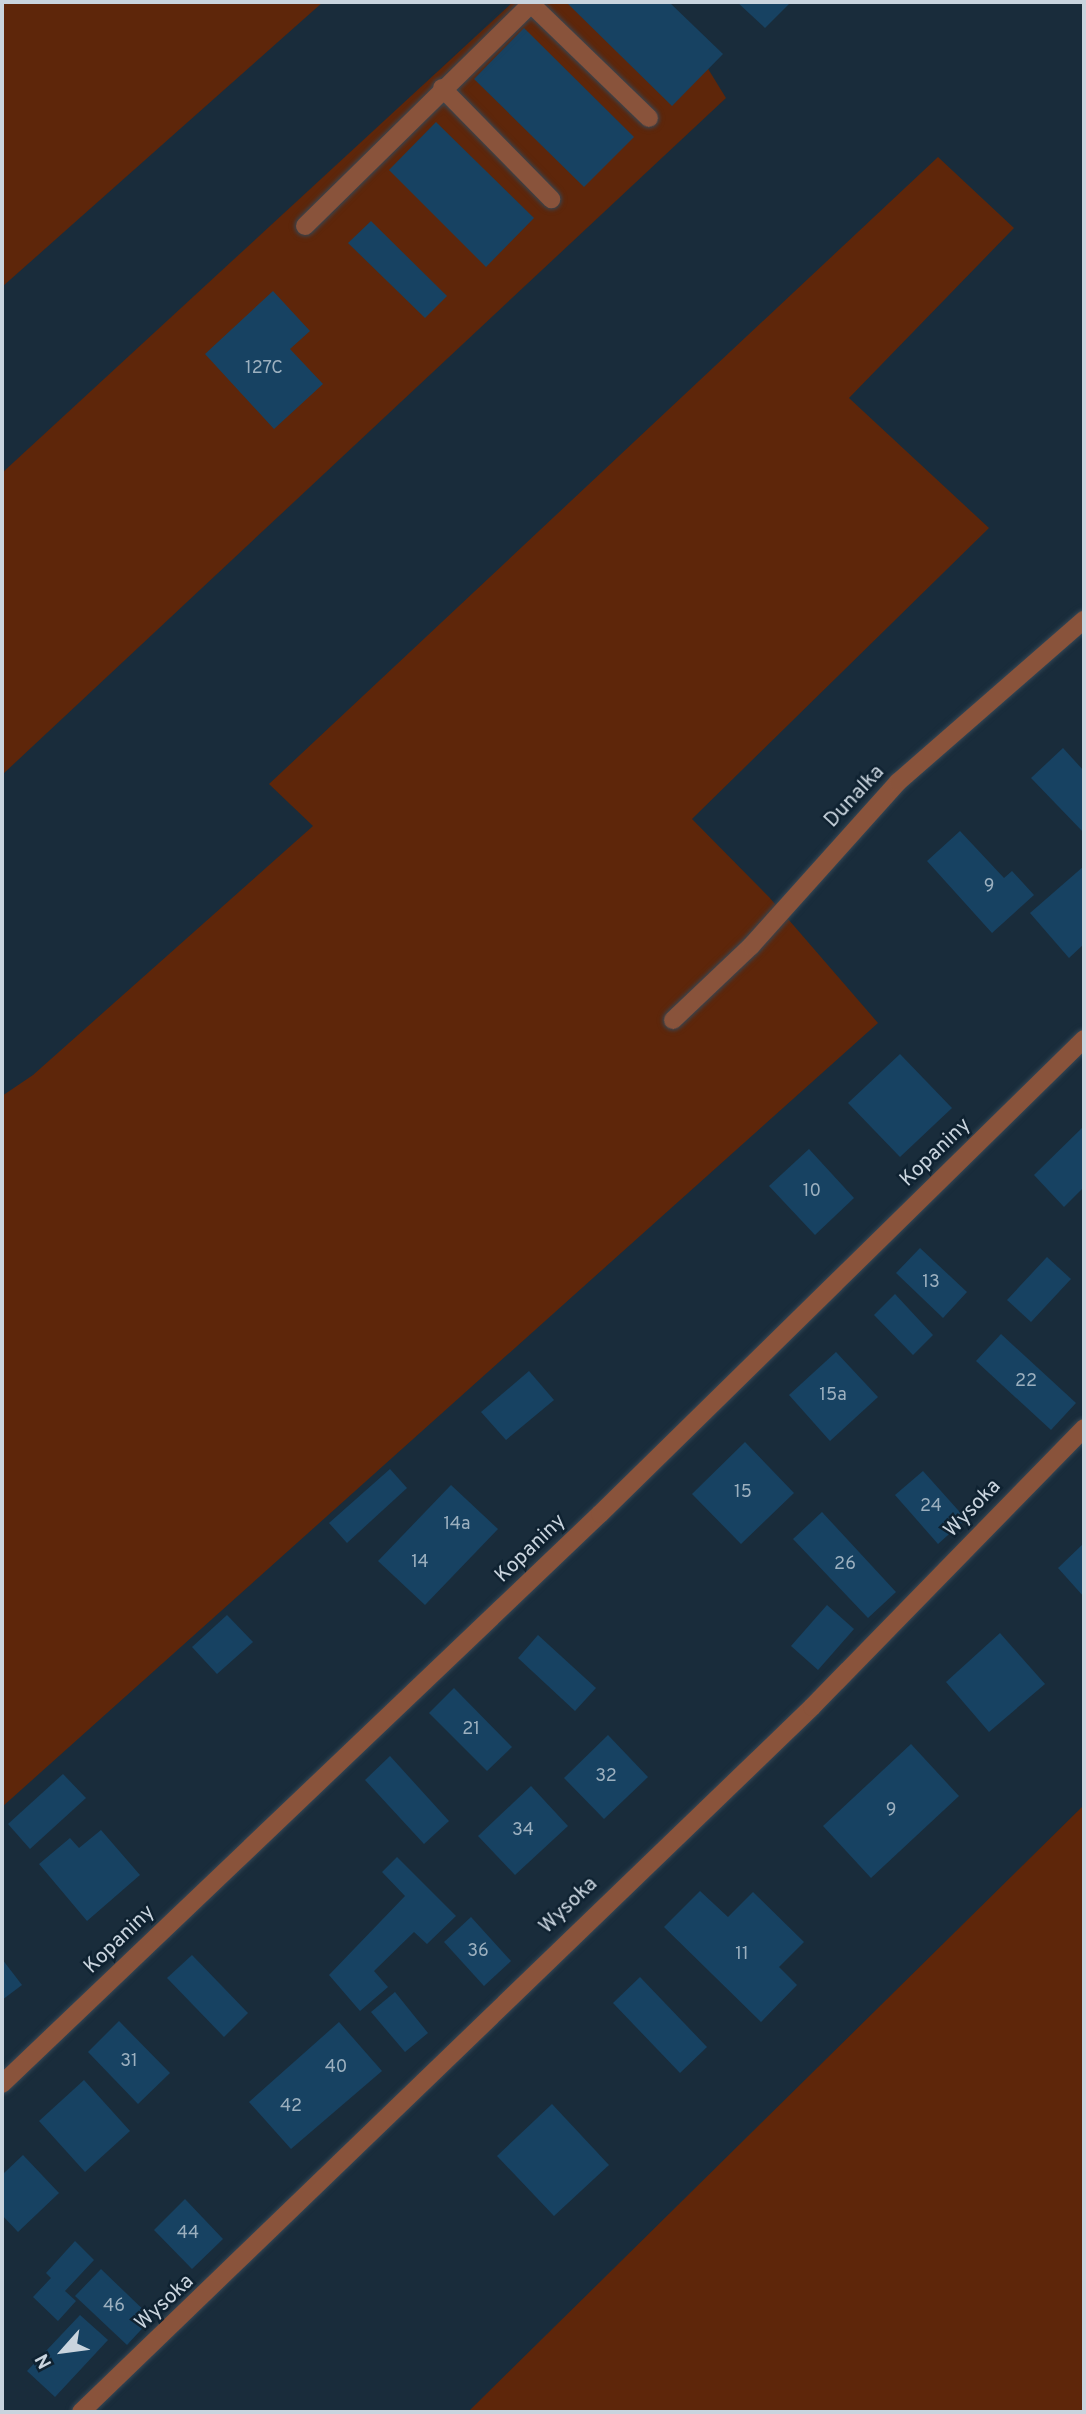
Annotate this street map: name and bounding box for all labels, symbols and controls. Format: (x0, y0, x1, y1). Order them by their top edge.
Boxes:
house number: 127C (245, 358, 283, 380)
street label: Dunalka (820, 760, 890, 834)
house number: 9 (984, 876, 994, 898)
street label: Kopaniny (895, 1113, 977, 1193)
house number: 10 (803, 1181, 821, 1203)
house number: 13 (922, 1272, 940, 1294)
house number: 22 (1015, 1371, 1037, 1393)
house number: 15a (819, 1385, 847, 1407)
street label: Wysoka (939, 1475, 1007, 1543)
house number: 15 (734, 1482, 752, 1504)
house number: 24 (920, 1496, 942, 1518)
street label: Kopaniny (490, 1509, 572, 1589)
house number: 14a (444, 1514, 470, 1536)
house number: 14 (411, 1552, 429, 1574)
house number: 26 (834, 1554, 856, 1576)
house number: 21 (462, 1719, 480, 1741)
house number: 32 (595, 1766, 617, 1788)
house number: 9 (886, 1800, 896, 1822)
house number: 34 (512, 1820, 534, 1842)
street label: Wysoka (535, 1872, 603, 1940)
street label: Kopaniny (79, 1900, 161, 1980)
house number: 36 (467, 1941, 489, 1963)
house number: 11 (735, 1944, 749, 1966)
house number: 31 (120, 2051, 138, 2073)
house number: 40 (325, 2057, 347, 2079)
house number: 42 (280, 2096, 302, 2118)
house number: 44 (177, 2223, 199, 2245)
street label: Wysoka (130, 2270, 200, 2336)
house number: 46 (103, 2296, 125, 2318)
north arrow (28, 2316, 98, 2386)
text: N (31, 2349, 58, 2373)

